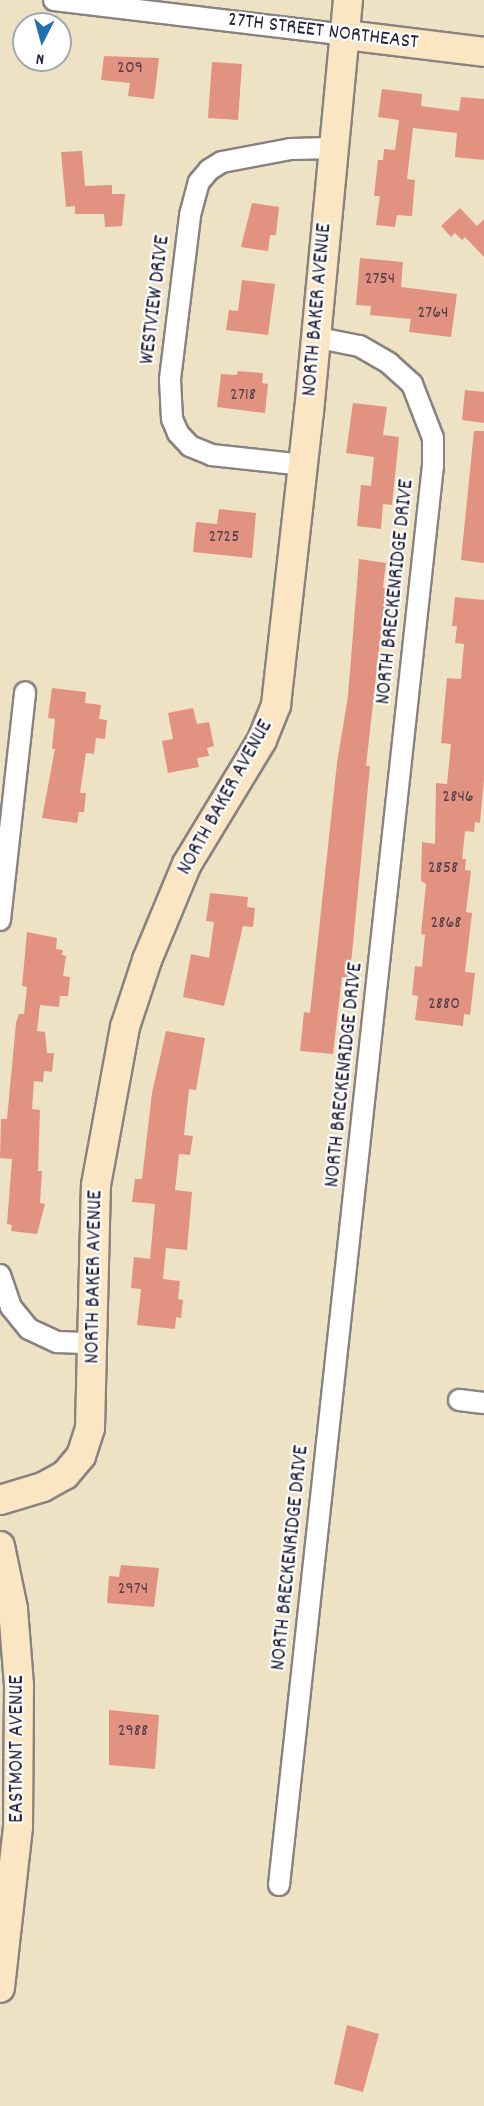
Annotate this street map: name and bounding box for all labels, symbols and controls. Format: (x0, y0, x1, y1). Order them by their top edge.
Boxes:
street label: 27TH STREET NORTHEAST (226, 8, 420, 56)
north arrow (12, 12, 72, 72)
text: N (35, 47, 45, 70)
house number: 209 (117, 58, 143, 80)
street label: NORTH BAKER AVENUE (298, 223, 338, 397)
street label: WESTVIEW DRIVE (136, 234, 176, 366)
house number: 2754 (365, 269, 395, 291)
house number: 2764 (417, 303, 449, 325)
house number: 2718 (230, 385, 256, 407)
street label: NORTH BRECKENRIDGE DRIVE (372, 478, 420, 706)
house number: 2725 (209, 527, 239, 549)
street label: NORTH BAKER AVENUE (173, 716, 279, 880)
house number: 2846 (442, 787, 474, 809)
house number: 2858 (428, 858, 458, 880)
house number: 2868 (430, 913, 462, 935)
street label: NORTH BRECKENRIDGE DRIVE (321, 961, 369, 1189)
house number: 2880 (428, 994, 460, 1016)
street label: NORTH BAKER AVENUE (81, 1190, 109, 1364)
street label: NORTH BRECKENRIDGE DRIVE (267, 1444, 315, 1672)
house number: 2974 (118, 1579, 148, 1601)
street label: EASTMONT AVENUE (5, 1675, 31, 1823)
house number: 2988 (118, 1721, 148, 1743)

